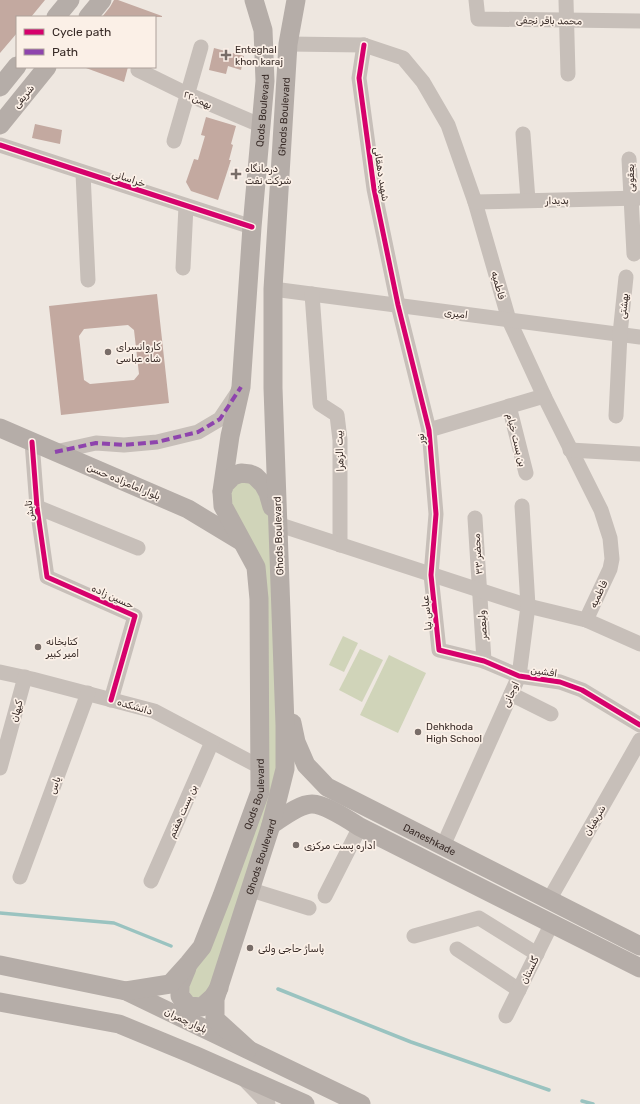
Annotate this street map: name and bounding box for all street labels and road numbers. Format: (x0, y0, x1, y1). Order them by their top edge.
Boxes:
street label: محمد باقر نجفی (516, 14, 583, 28)
street label: Qods Boulevard (254, 74, 272, 148)
street label: Ghods Boulevard (276, 77, 293, 157)
street label: شریفی (11, 82, 37, 111)
street label: ۲۲بهمن (181, 88, 214, 112)
street label: شهید دهقانی (371, 146, 391, 202)
street label: یعقوبی (625, 163, 637, 192)
street label: خراسانی (110, 168, 147, 190)
street label: پدیدار (544, 195, 569, 208)
street label: فاطمیه (488, 270, 508, 301)
street label: بهشتی (617, 293, 631, 320)
street label: امیری (443, 307, 468, 321)
street label: بن بست خیام (504, 412, 528, 468)
street label: بیت الزهرا (333, 430, 347, 472)
street label: نور (414, 433, 428, 446)
street label: بلوار امامزاده حسن (85, 461, 162, 503)
street label: Ghods Boulevard (272, 496, 286, 576)
street label: تابش (23, 499, 37, 522)
street label: محضر ۳۳ (471, 532, 485, 575)
street label: فاطمیه (587, 578, 611, 610)
street label: حسین زاده (90, 582, 136, 612)
street label: عباس نیا (419, 594, 435, 631)
street label: ولیعصر (476, 609, 490, 641)
street label: افشین (530, 664, 558, 680)
street label: اوجانی (500, 680, 522, 709)
street label: دانشکده (116, 696, 154, 718)
street label: کیهان (8, 698, 26, 724)
street label: Qods Boulevard (242, 758, 267, 831)
street label: یاس (46, 775, 64, 796)
street label: بن بست هفتم (166, 783, 200, 840)
street label: شریفیان (581, 803, 608, 838)
street label: Ghods Boulevard (244, 818, 279, 897)
street label: Daneshkade (401, 822, 458, 859)
street label: گلستان (518, 954, 542, 986)
street label: بلوار چمران (162, 1006, 209, 1036)

